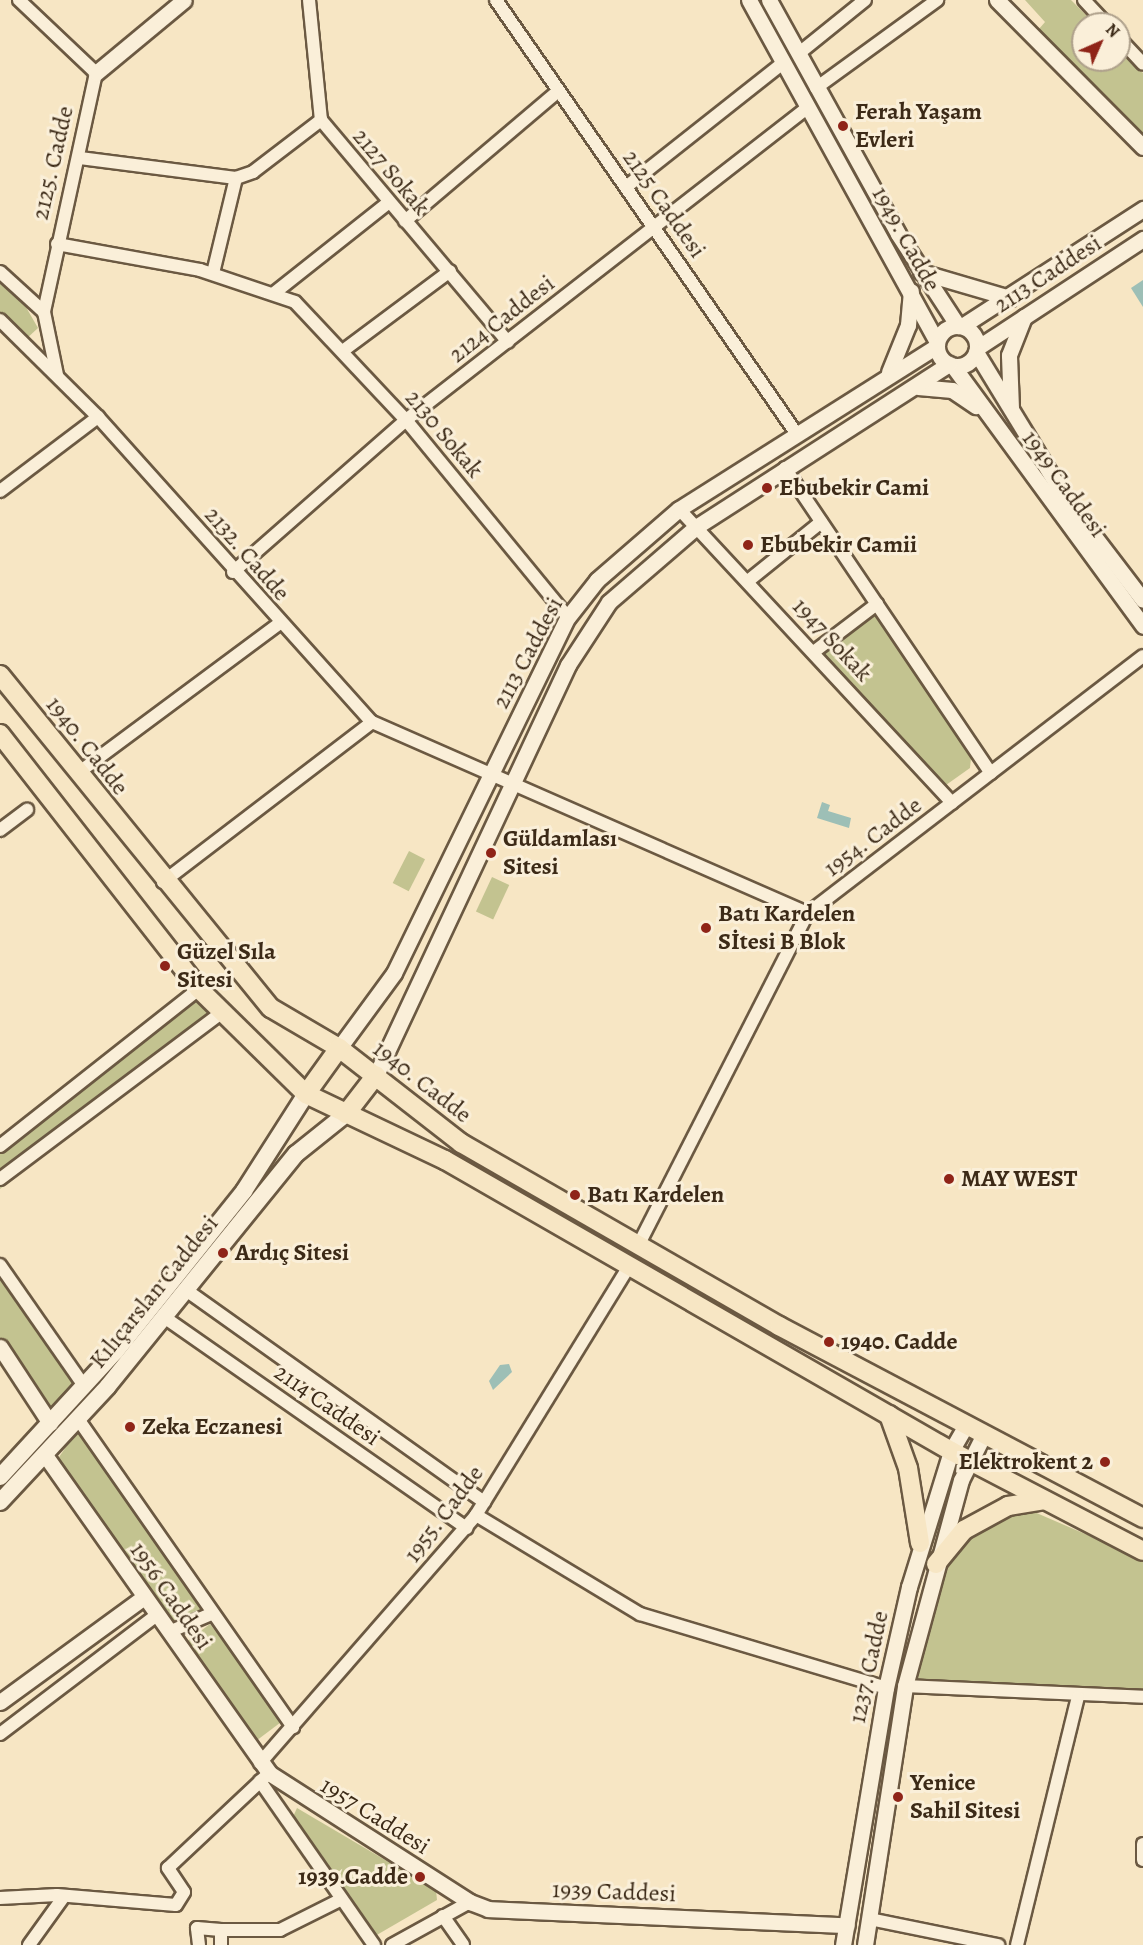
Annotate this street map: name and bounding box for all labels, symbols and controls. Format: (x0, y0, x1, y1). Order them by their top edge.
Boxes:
north arrow (1071, 12, 1131, 72)
text: N (1100, 19, 1124, 43)
place label: Ferah Yaşam Evleri (855, 98, 982, 154)
street label: 2125. Cadde (26, 103, 80, 223)
marker: Ferah Yaşam Evleri (836, 119, 850, 133)
street label: 2127 Sokak (346, 123, 436, 221)
street label: 2125 Caddesi (616, 144, 712, 264)
street label: 1949. Cadde (865, 181, 947, 297)
street label: 2113 Caddesi (989, 229, 1107, 319)
street label: 2124 Caddesi (444, 269, 560, 369)
street label: 2130 Sokak (399, 384, 489, 484)
street label: 1949 Caddesi (1016, 425, 1112, 543)
place label: Ebubekir Cami (779, 474, 929, 502)
marker: Ebubekir Cami (760, 481, 774, 495)
street label: 2132. Cadde (198, 501, 296, 607)
place label: Ebubekir Camii (760, 531, 917, 559)
marker: Ebubekir Camii (741, 538, 755, 552)
street label: 1947 Sokak (786, 592, 878, 688)
street label: 2113 Caddesi (487, 593, 569, 713)
street label: 1940. Cadde (39, 691, 135, 801)
street label: 1954. Cadde (818, 791, 928, 883)
place label: Güldamlası Sitesi (503, 825, 617, 881)
marker: Güldamlası Sitesi (484, 846, 498, 860)
place label: Batı Kardelen Sİtesi B Blok (718, 900, 855, 956)
marker: Batı Kardelen Sİtesi B Blok (699, 921, 713, 935)
place label: Güzel Sıla Sitesi (177, 938, 276, 994)
marker: Güzel Sıla Sitesi (158, 959, 172, 973)
street label: 1940. Cadde (367, 1034, 477, 1130)
place label: MAY WEST (961, 1165, 1077, 1193)
marker: MAY WEST (942, 1172, 956, 1186)
place label: Batı Kardelen (587, 1181, 724, 1209)
marker: Batı Kardelen (568, 1188, 582, 1202)
street label: Kılıçarslan Caddesi (83, 1210, 225, 1374)
place label: Ardıç Sitesi (235, 1239, 349, 1267)
marker: Ardıç Sitesi (216, 1246, 230, 1260)
place label: 1940. Cadde (841, 1328, 958, 1356)
marker: 1940. Cadde (822, 1335, 836, 1349)
street label: 2114 Caddesi (269, 1358, 385, 1452)
place label: Zeka Eczanesi (142, 1413, 283, 1441)
marker: Zeka Eczanesi (123, 1420, 137, 1434)
place label: Elektrokent 2 (959, 1448, 1093, 1476)
marker: Elektrokent 2 (1098, 1455, 1112, 1469)
street label: 1955. Cadde (398, 1460, 490, 1568)
street label: 1956 Caddesi (124, 1537, 218, 1655)
street label: 1237. Cadde (843, 1608, 895, 1726)
place label: Yenice Sahil Sitesi (910, 1769, 1020, 1825)
street label: 1957 Caddesi (315, 1771, 435, 1861)
marker: Yenice Sahil Sitesi (891, 1790, 905, 1804)
place label: 1939.Cadde (298, 1863, 408, 1891)
marker: 1939.Cadde (413, 1870, 427, 1884)
street label: 1939 Caddesi (552, 1875, 676, 1909)

